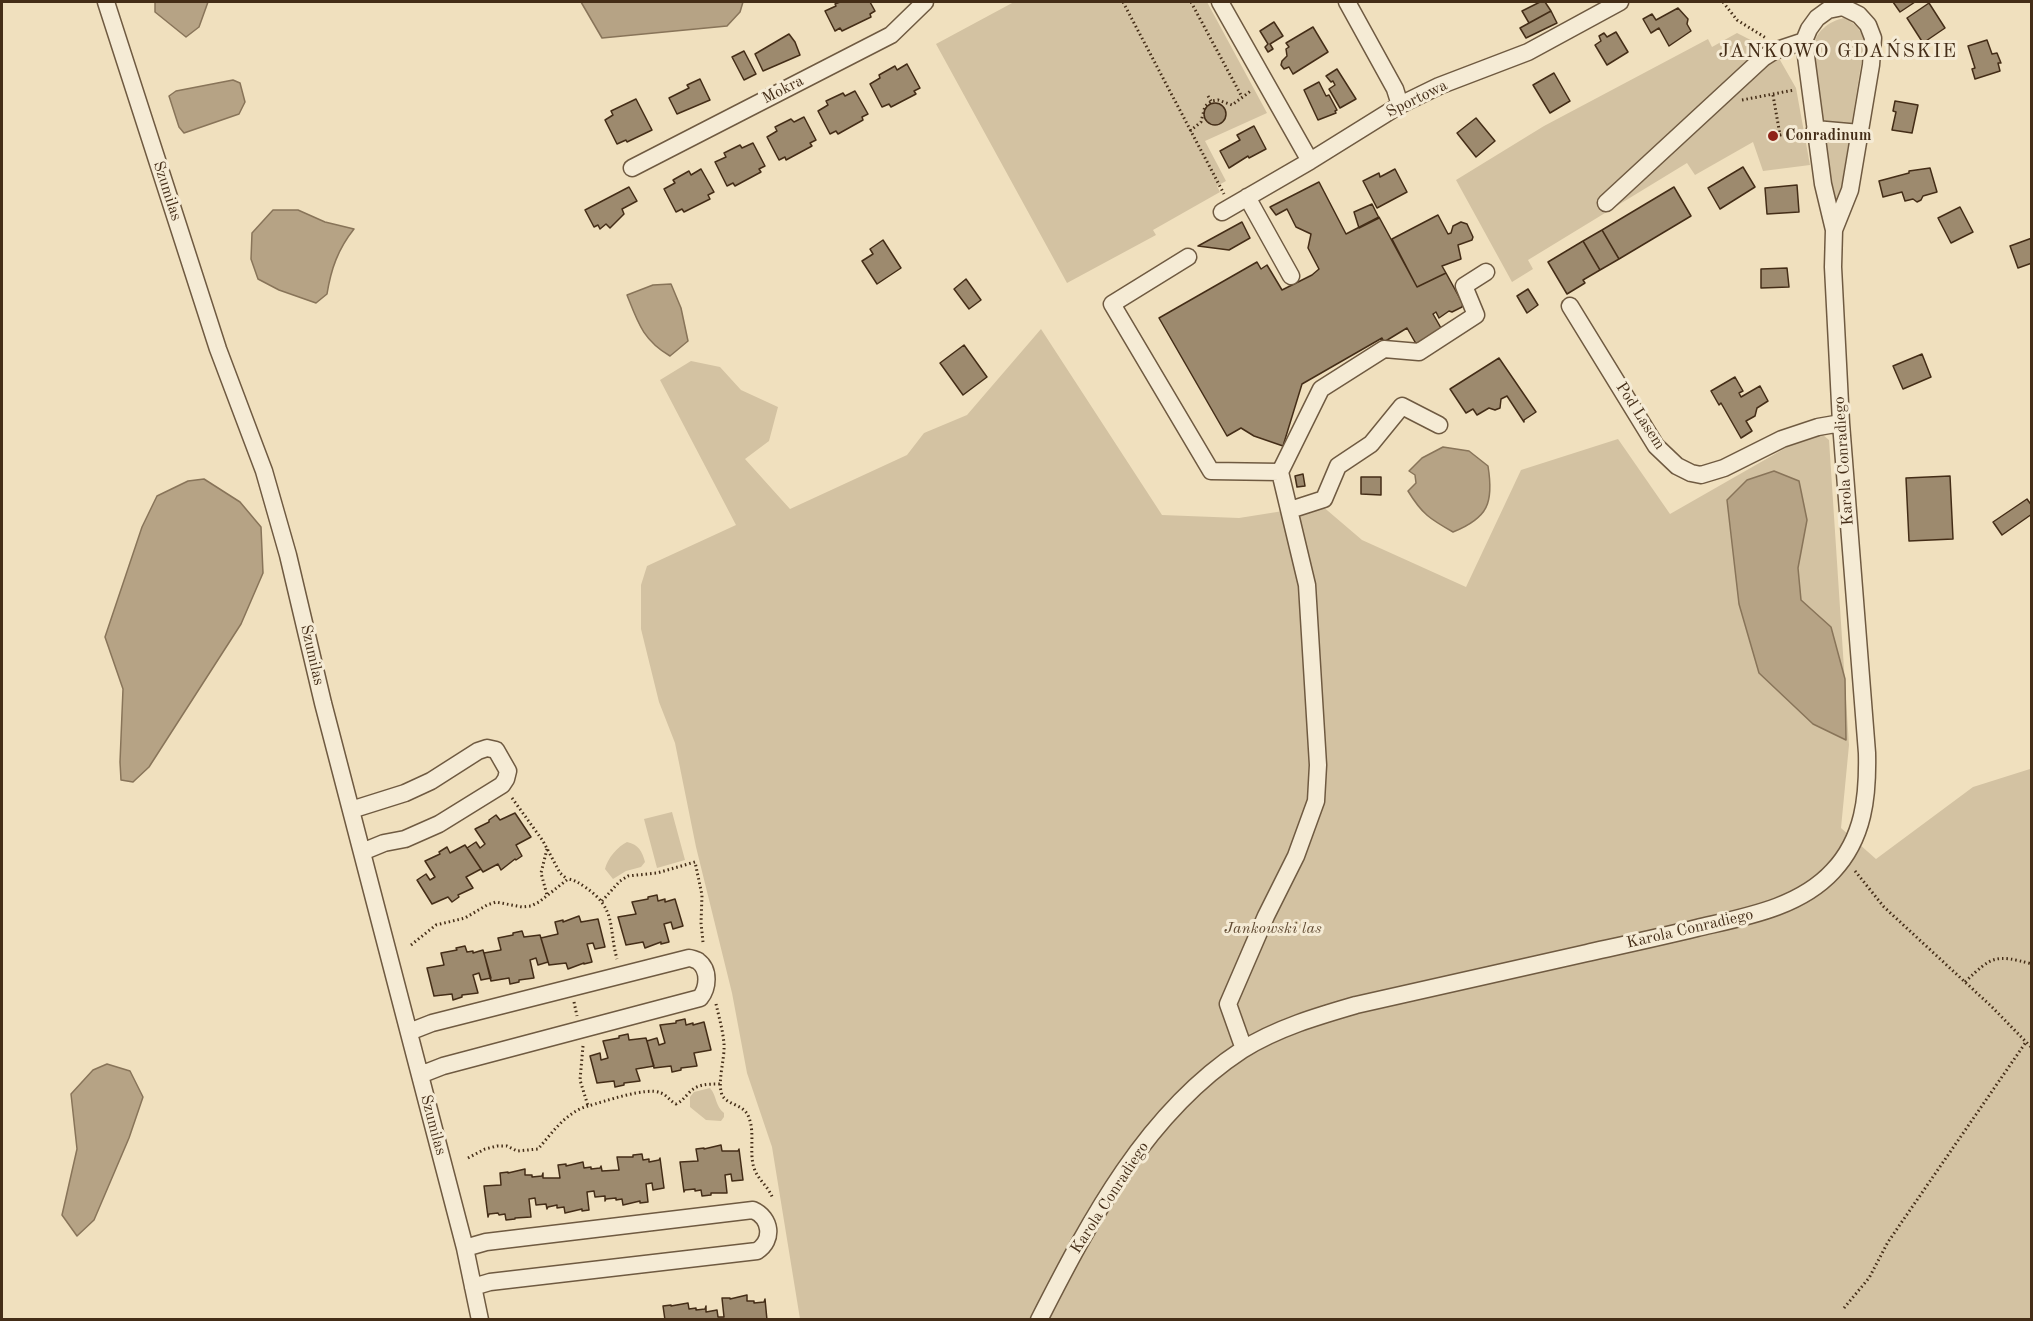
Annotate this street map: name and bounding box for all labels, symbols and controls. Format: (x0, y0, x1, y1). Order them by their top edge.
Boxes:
district label: JANKOWO GDAŃSKIE (1718, 40, 1958, 64)
street label: Mokra (759, 71, 807, 109)
street label: Sportowa (1383, 76, 1451, 122)
place label: Conradinum (1785, 126, 1871, 146)
marker: Conradinum (1766, 129, 1780, 143)
street label: Szumilas (148, 159, 186, 223)
street label: Pod Lasem (1611, 379, 1669, 453)
street label: Karola Conradiego (1830, 396, 1858, 526)
street label: Szumilas (296, 623, 328, 687)
street label: Karola Conradiego (1625, 905, 1755, 953)
park label: Jankowski las (1224, 919, 1322, 939)
street label: Szumilas (416, 1093, 450, 1157)
street label: Karola Conradiego (1067, 1138, 1153, 1258)

